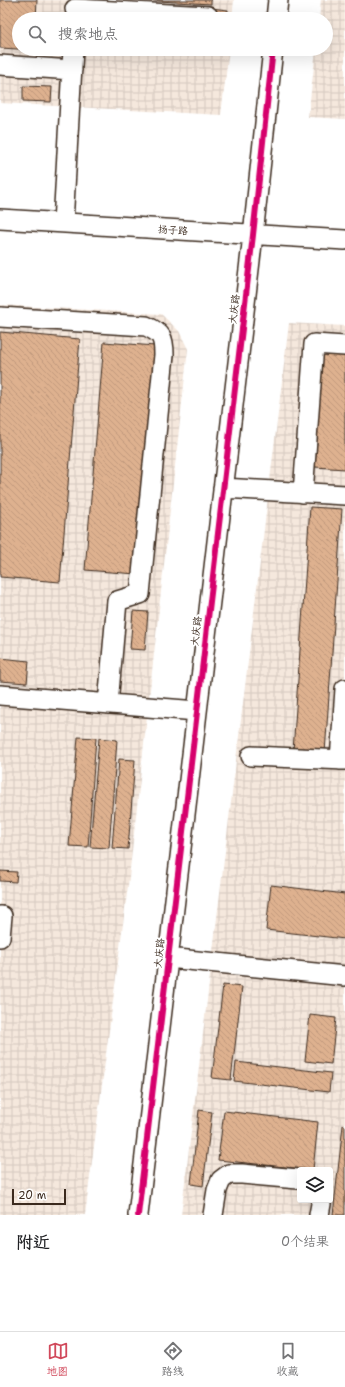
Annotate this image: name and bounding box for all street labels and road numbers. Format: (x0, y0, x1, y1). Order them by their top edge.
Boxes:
street label: 扬子路 (158, 222, 188, 238)
street label: 大庆路 (226, 293, 242, 325)
street label: 大庆路 (188, 615, 204, 647)
street label: 大庆路 (151, 937, 167, 969)

